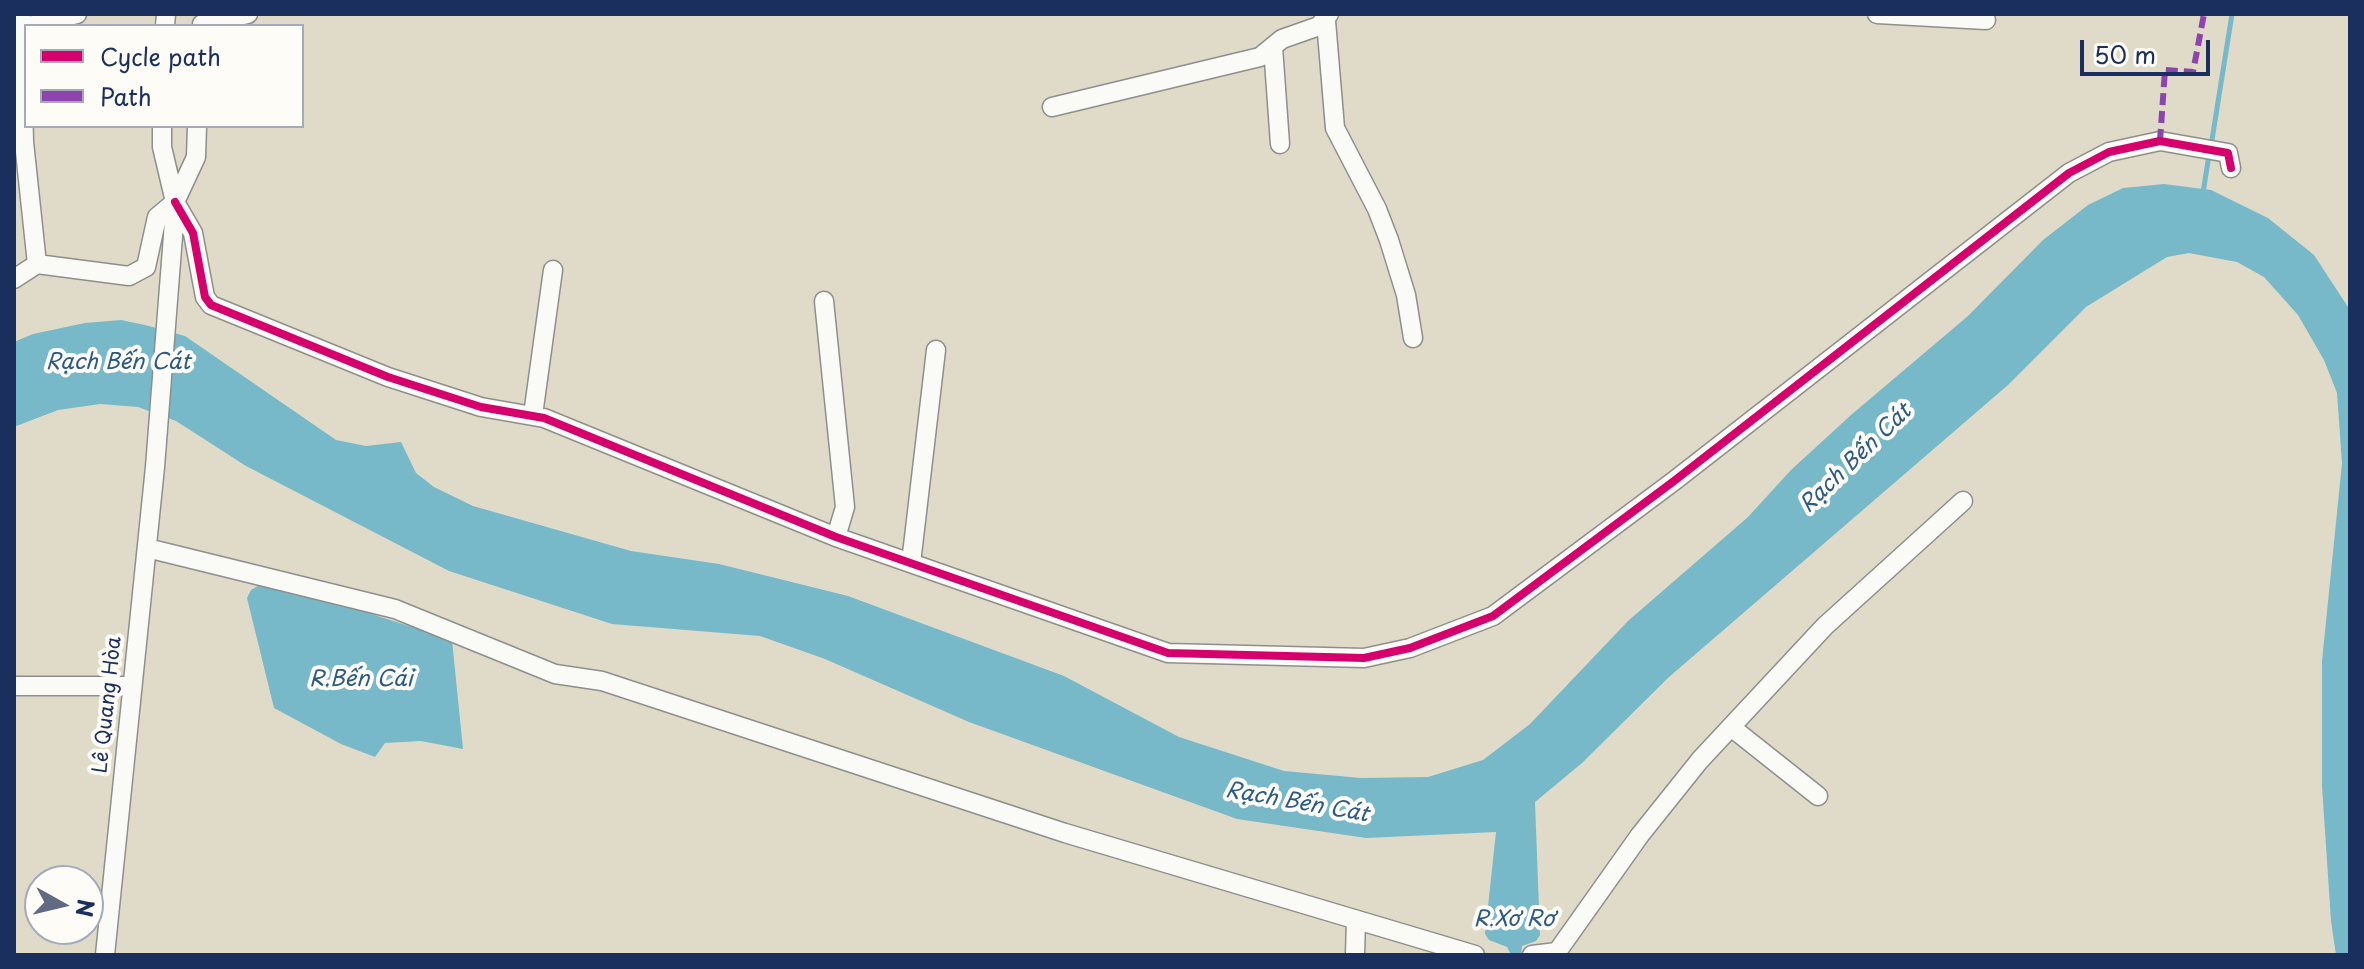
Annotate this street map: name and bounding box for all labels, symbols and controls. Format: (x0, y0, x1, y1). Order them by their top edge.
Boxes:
legend (24, 24, 304, 128)
scale bar (2084, 24, 2214, 74)
text: 50 m (2094, 36, 2156, 72)
text: Cycle path (100, 38, 221, 74)
text: Path (100, 78, 152, 114)
water label: Rạch Bến Cát (46, 350, 190, 376)
water label: Rạch Bến Cát (1795, 399, 1917, 519)
street label: Lê Quang Hòa (89, 635, 127, 775)
water label: R.Bến Cái (309, 667, 413, 693)
water label: Rạch Bến Cát (1224, 777, 1370, 829)
north arrow (24, 865, 104, 945)
text: N (69, 897, 104, 919)
water label: R.Xơ Rơ (1474, 907, 1554, 933)

